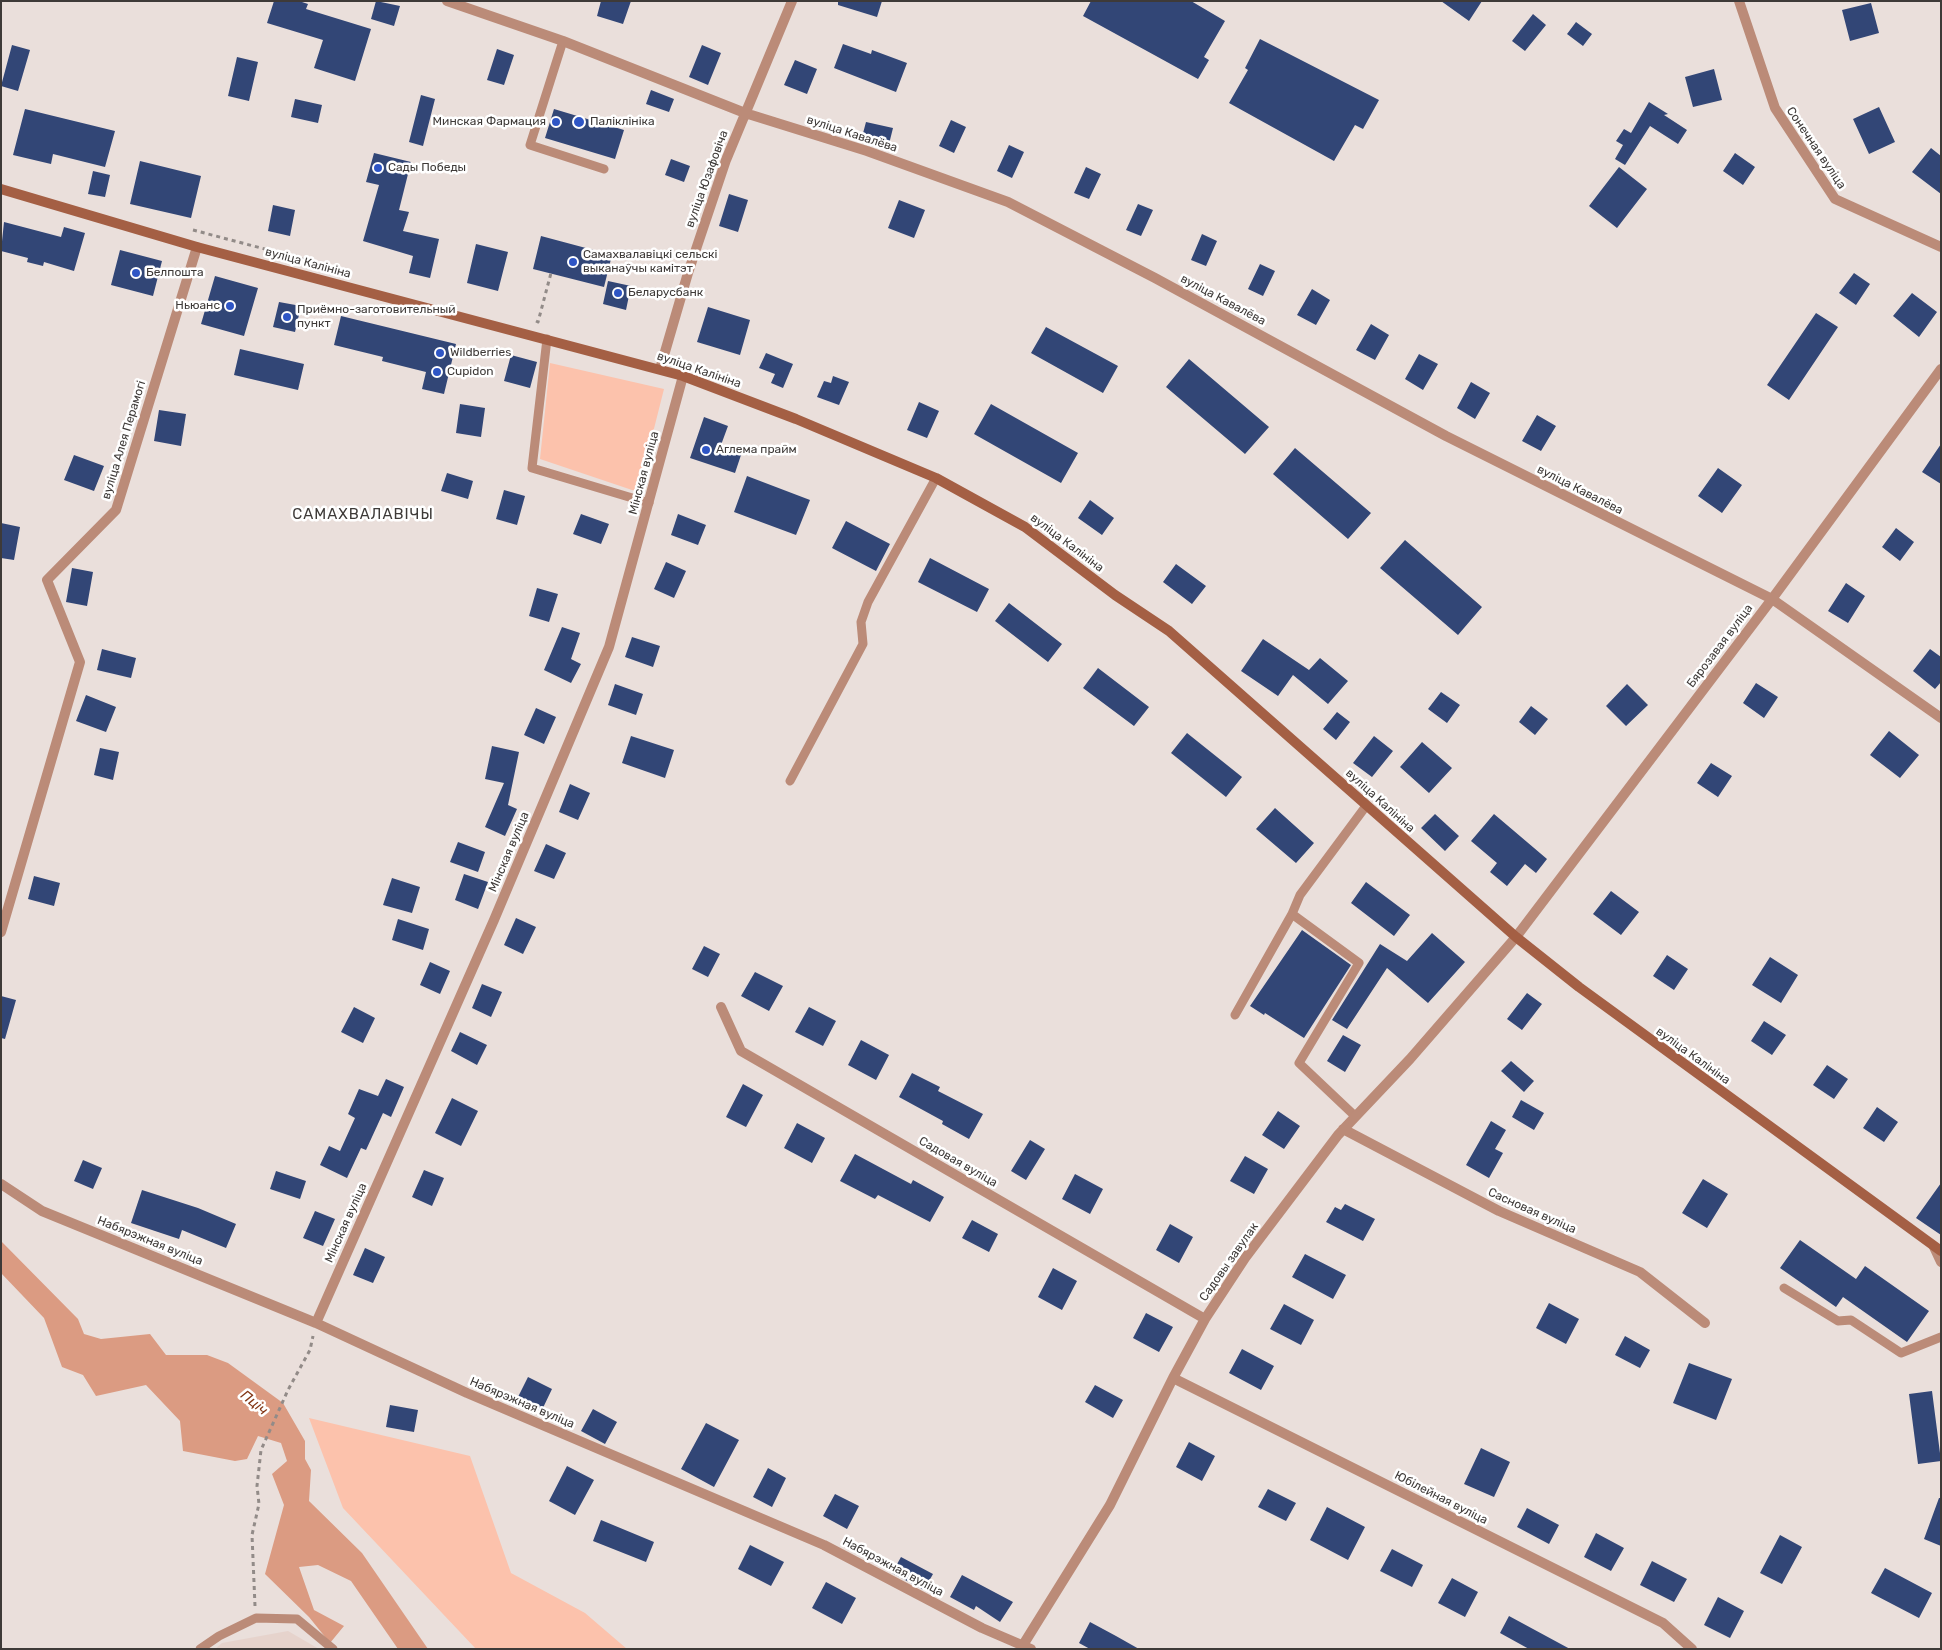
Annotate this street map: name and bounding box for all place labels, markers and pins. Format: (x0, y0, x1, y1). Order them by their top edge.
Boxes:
place label: Минская Фармация (433, 115, 546, 129)
marker: Паліклініка (572, 115, 586, 129)
place label: Паліклініка (590, 115, 655, 129)
marker: Минская Фармация (550, 116, 562, 128)
place label: Сады Победы (388, 161, 466, 175)
marker: Сады Победы (372, 162, 384, 174)
place label: Самахвалавіцкі сельскі выканаўчы камітэт (583, 248, 717, 276)
marker: Самахвалавіцкі сельскі выканаўчы камітэт (567, 256, 579, 268)
place label: Белпошта (146, 266, 204, 280)
marker: Белпошта (130, 267, 142, 279)
place label: Беларусбанк (628, 286, 703, 300)
marker: Беларусбанк (612, 287, 624, 299)
place label: Ньюанс (175, 299, 220, 313)
marker: Ньюанс (224, 300, 236, 312)
place label: Приёмно-заготовительный пункт (297, 303, 456, 331)
marker: Приёмно-заготовительный пункт (281, 311, 293, 323)
place label: Wildberries (450, 346, 511, 360)
marker: Wildberries (434, 347, 446, 359)
place label: Cupidon (447, 365, 494, 379)
marker: Cupidon (431, 366, 443, 378)
place label: Аглема прайм (716, 443, 797, 457)
marker: Аглема прайм (700, 444, 712, 456)

